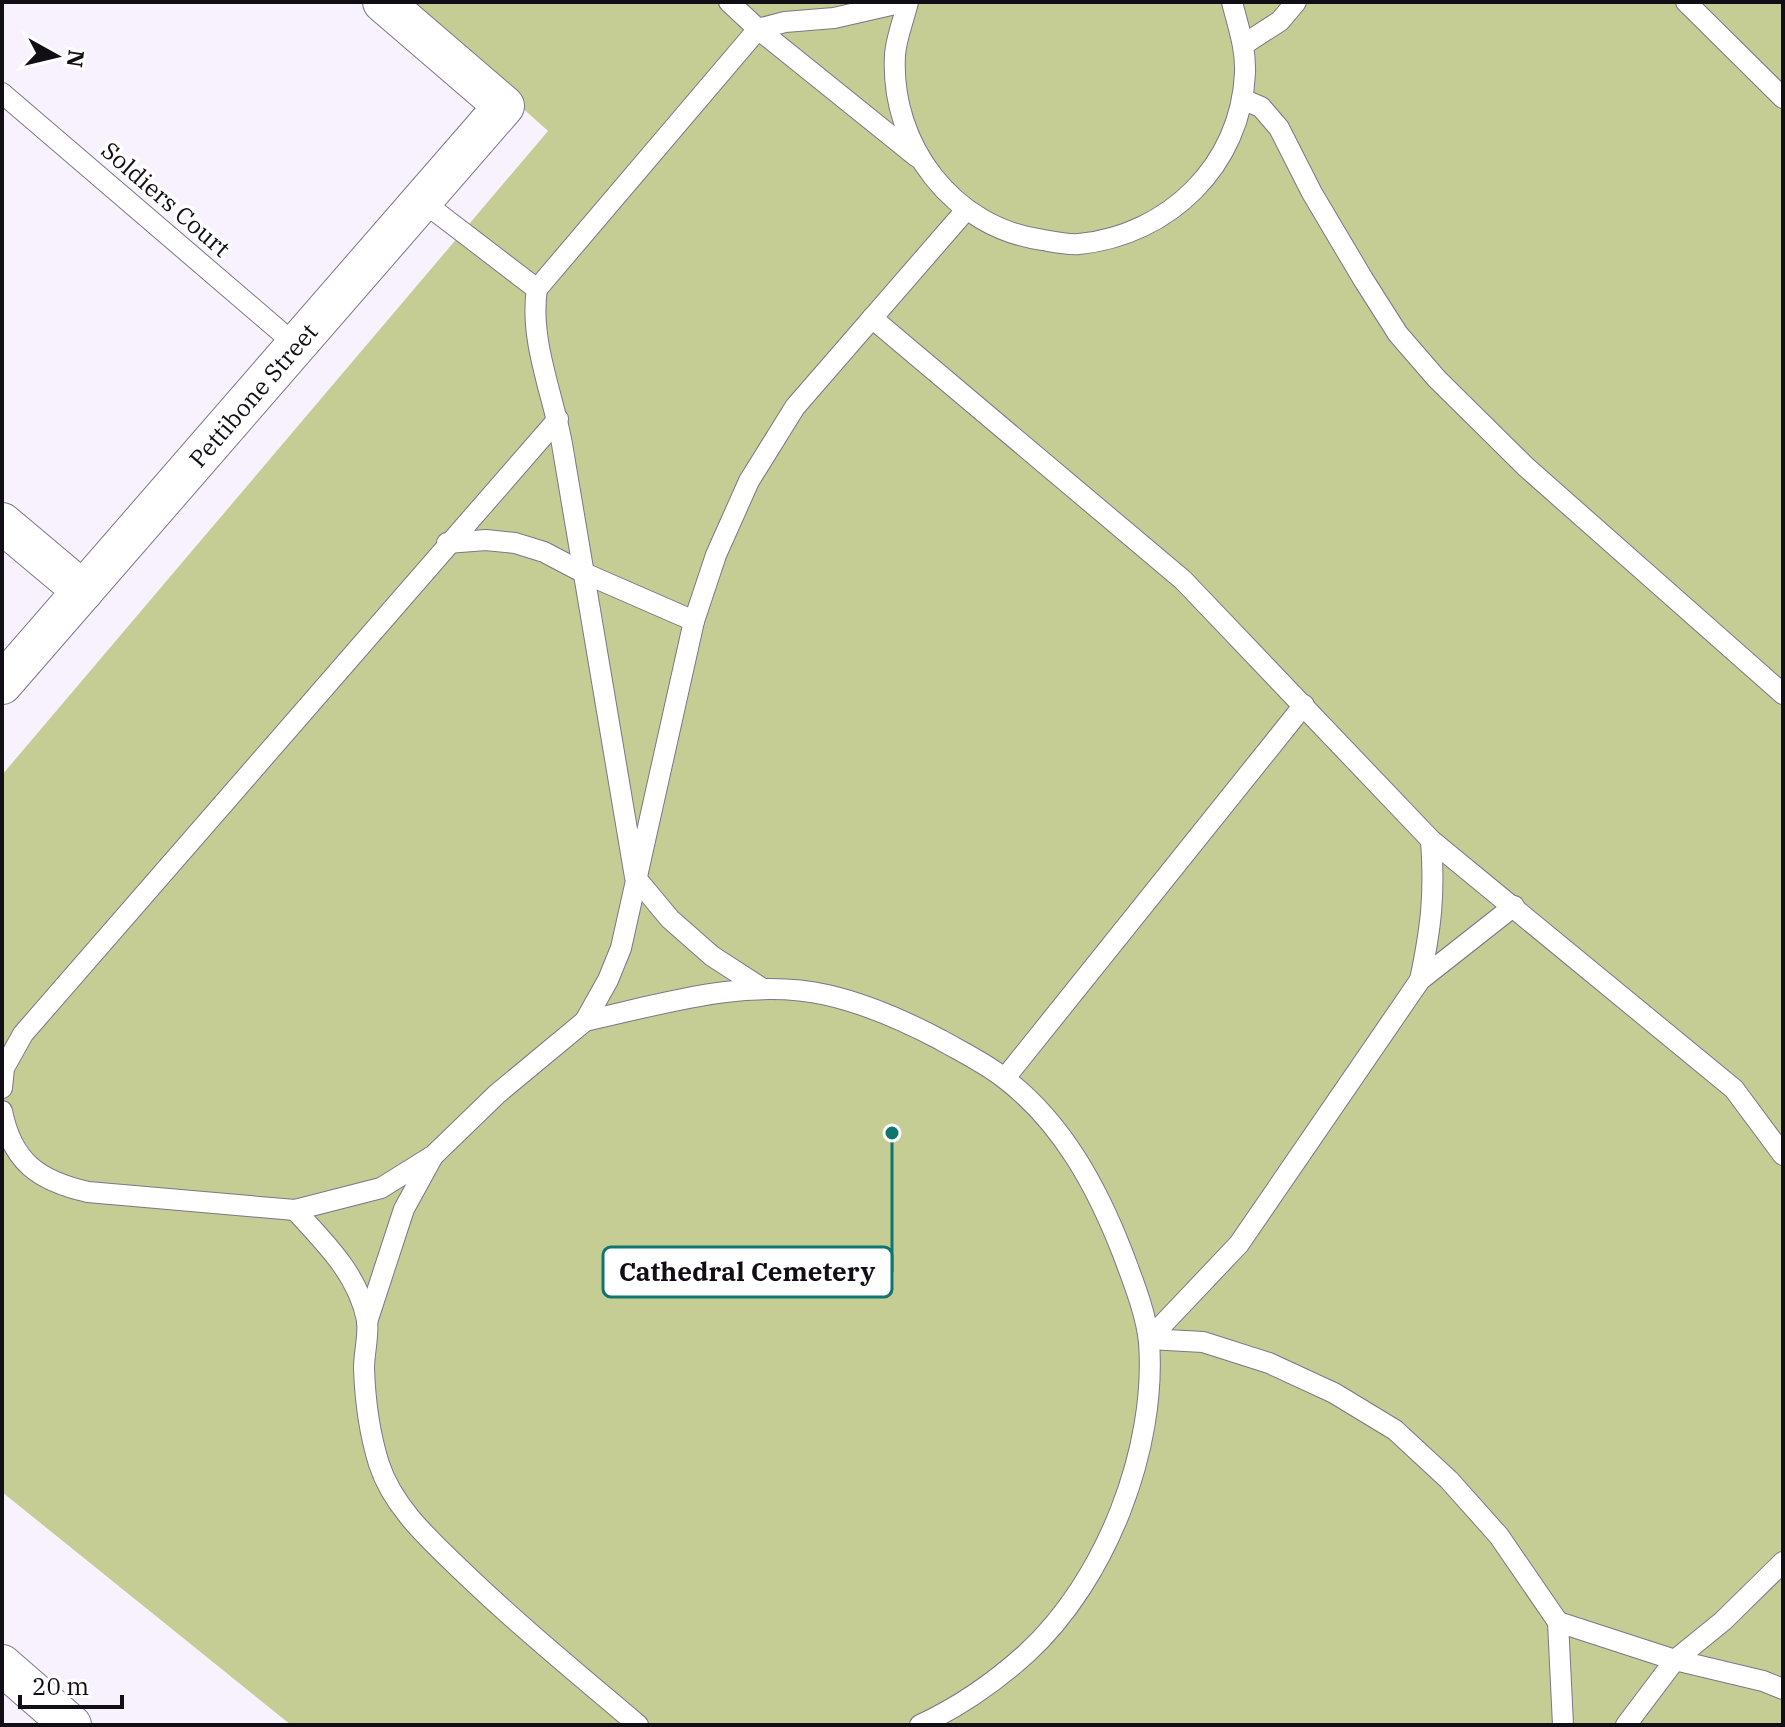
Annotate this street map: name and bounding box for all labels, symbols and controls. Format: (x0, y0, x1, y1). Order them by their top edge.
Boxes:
north arrow (16, 16, 96, 96)
text: N (61, 48, 92, 69)
street label: Soldiers Court (95, 134, 237, 264)
street label: Pettibone Street (182, 316, 324, 474)
callout: Cathedral Cemetery (603, 1247, 892, 1297)
text: Cathedral Cemetery (619, 1254, 875, 1288)
scale bar (20, 1659, 122, 1709)
text: 20 m (32, 1670, 89, 1702)

